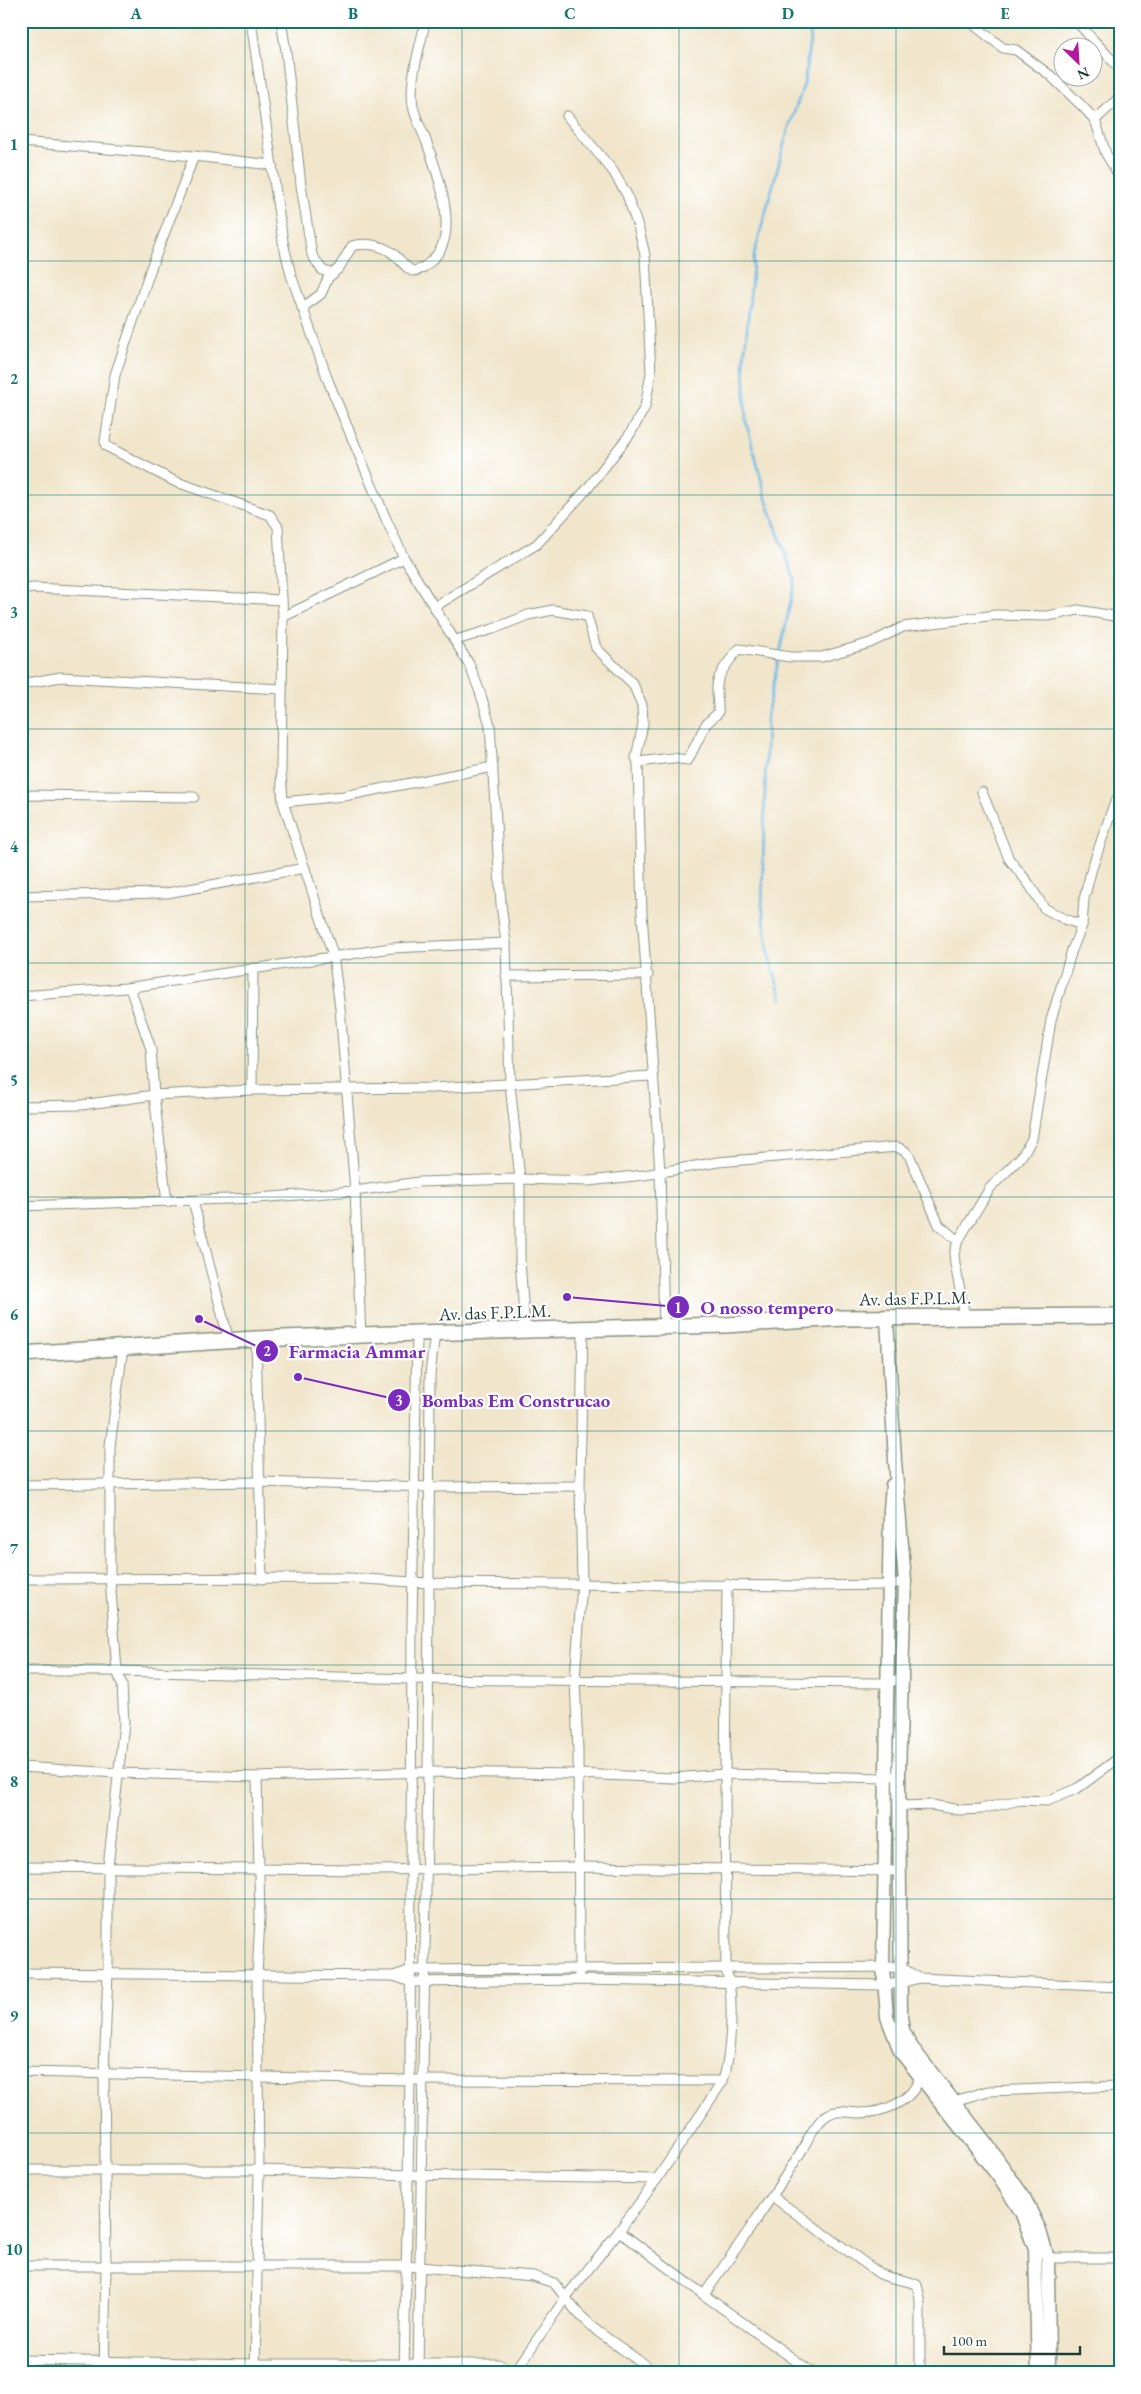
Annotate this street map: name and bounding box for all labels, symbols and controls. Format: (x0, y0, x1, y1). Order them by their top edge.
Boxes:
text: A (129, 3, 142, 24)
text: B (348, 3, 358, 24)
text: C (564, 3, 576, 24)
text: D (782, 3, 794, 24)
text: E (1000, 3, 1010, 24)
north arrow (1054, 38, 1104, 88)
text: N (1074, 63, 1092, 85)
text: 1 (10, 134, 18, 155)
text: 2 (10, 368, 19, 389)
text: 3 (10, 602, 18, 623)
text: 4 (10, 836, 19, 857)
text: 5 (10, 1070, 18, 1091)
street label: Av. das F.P.L.M. (858, 1286, 971, 1310)
callout: O nosso tempero (665, 1290, 843, 1324)
text: O nosso tempero (701, 1295, 834, 1320)
text: 1 (674, 1298, 682, 1317)
street label: Av. das F.P.L.M. (437, 1299, 552, 1325)
text: 6 (10, 1304, 19, 1325)
callout: Farmacia Ammar (254, 1334, 436, 1368)
text: Farmacia Ammar (289, 1339, 425, 1364)
text: 2 (263, 1341, 271, 1360)
callout: Bombas Em Construcao (387, 1383, 620, 1417)
text: Bombas Em Construcao (422, 1388, 611, 1413)
text: 3 (395, 1391, 403, 1410)
text: 7 (10, 1538, 19, 1559)
text: 8 (10, 1771, 18, 1792)
text: 9 (10, 2005, 19, 2026)
text: 10 (6, 2239, 23, 2260)
scale bar (944, 2324, 1080, 2356)
text: 100 m (951, 2331, 988, 2350)

